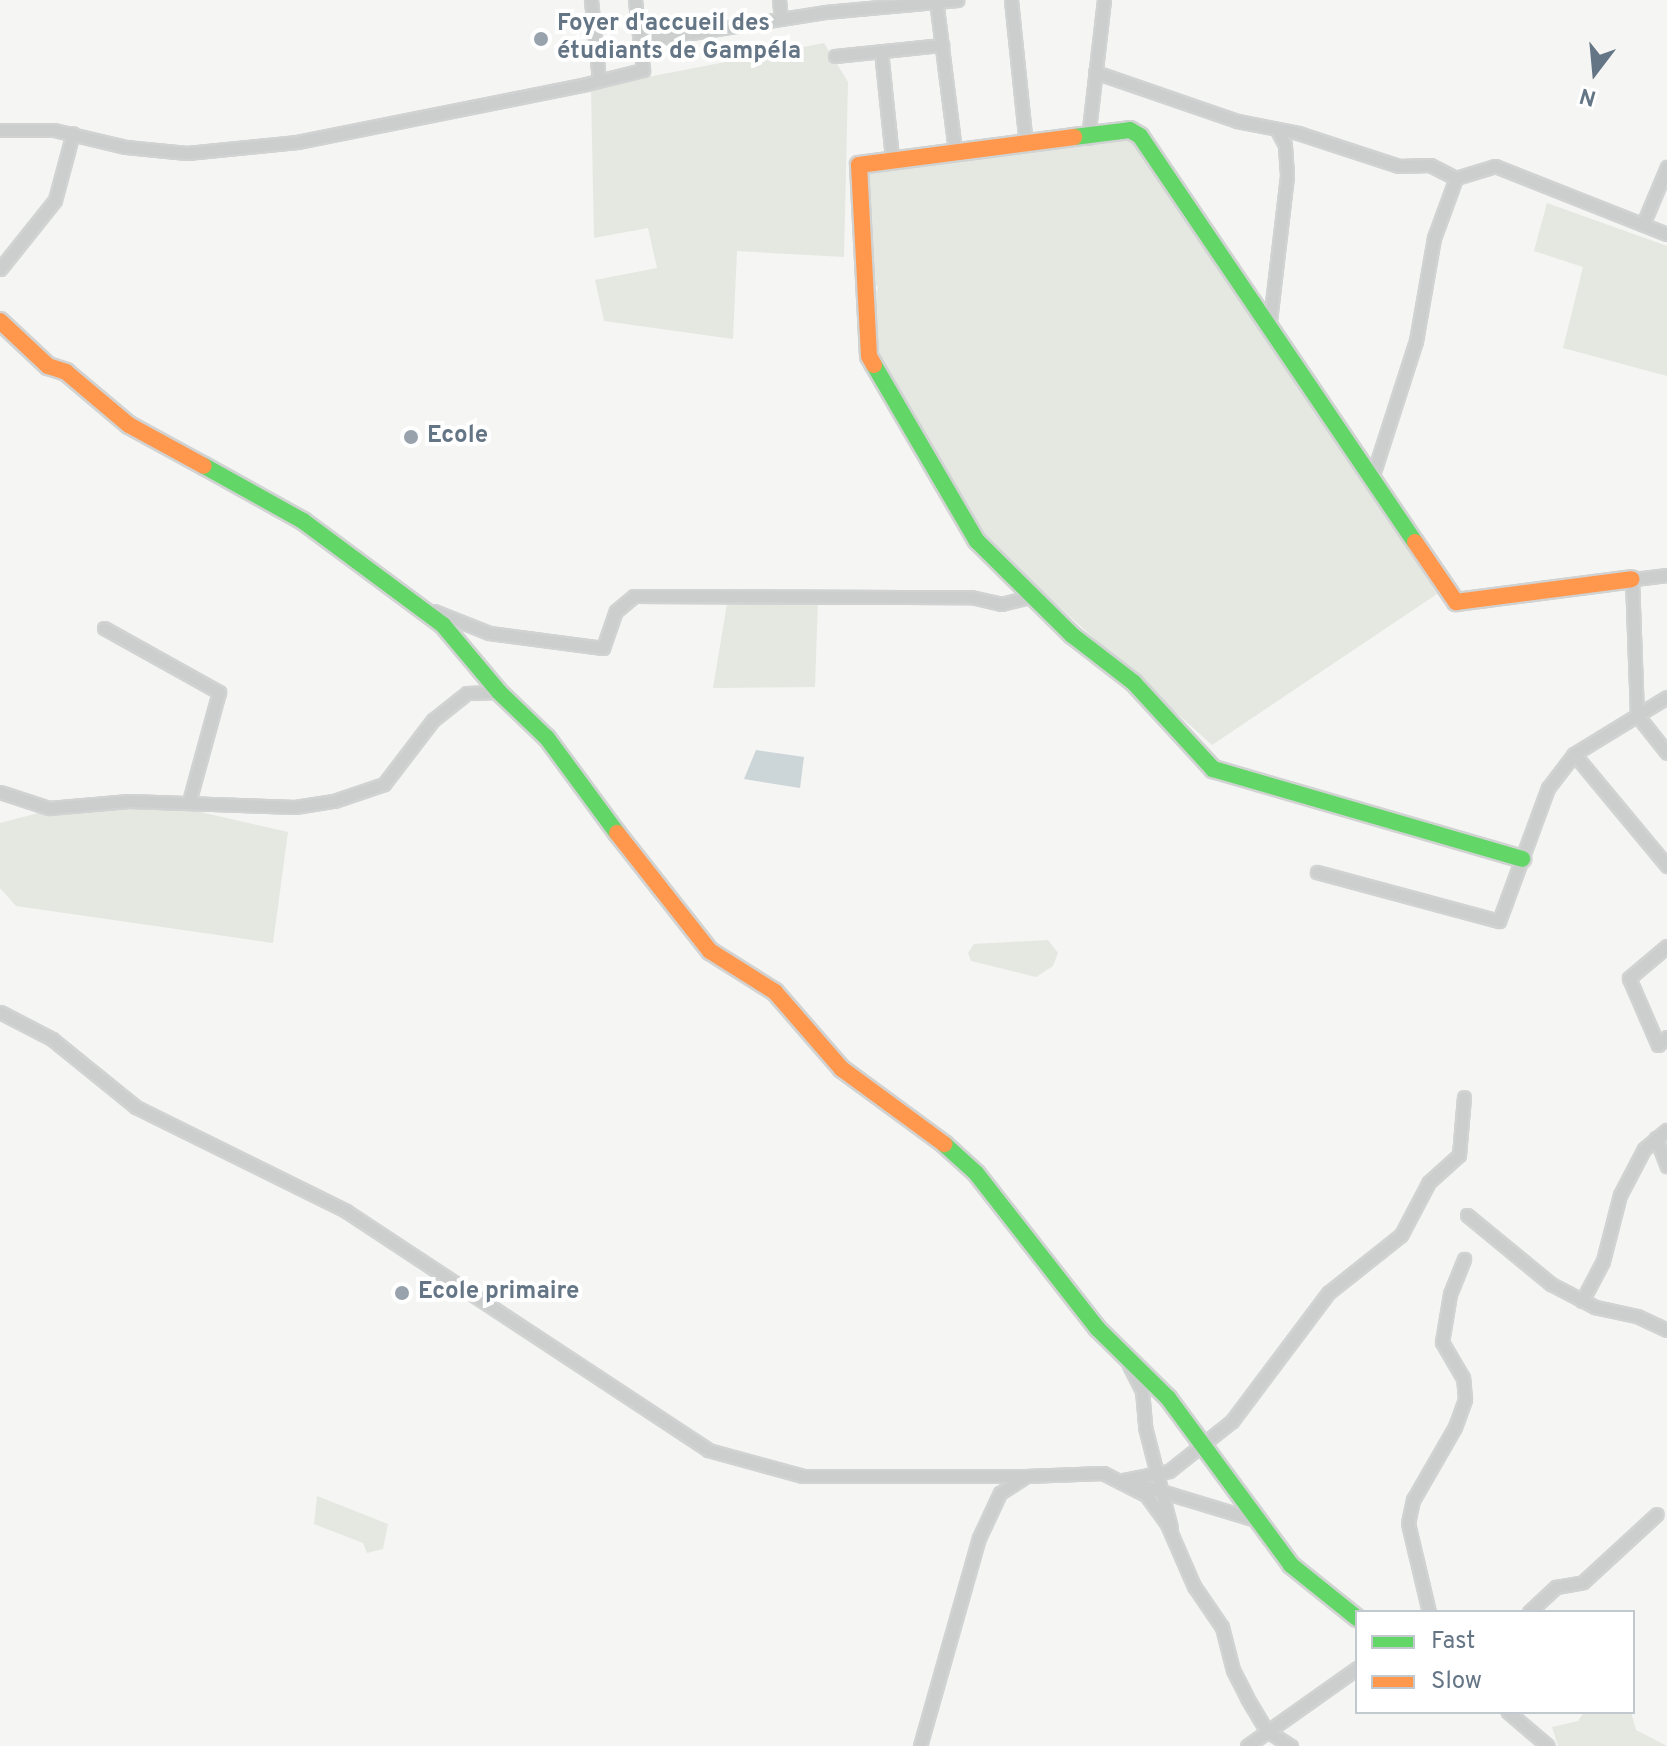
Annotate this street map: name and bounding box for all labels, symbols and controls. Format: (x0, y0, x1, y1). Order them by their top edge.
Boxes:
place label: Foyer d'accueil des étudiants de Gampéla (557, 11, 801, 67)
marker: Foyer d'accueil des étudiants de Gampéla (532, 30, 550, 48)
north arrow (1555, 32, 1635, 112)
text: N (1577, 80, 1600, 111)
place label: Ecole (427, 423, 488, 451)
marker: Ecole (402, 428, 420, 446)
place label: Ecole primaire (418, 1279, 579, 1307)
marker: Ecole primaire (393, 1284, 411, 1302)
legend (1355, 1610, 1635, 1714)
text: Fast (1431, 1627, 1475, 1657)
text: Slow (1431, 1667, 1482, 1697)

